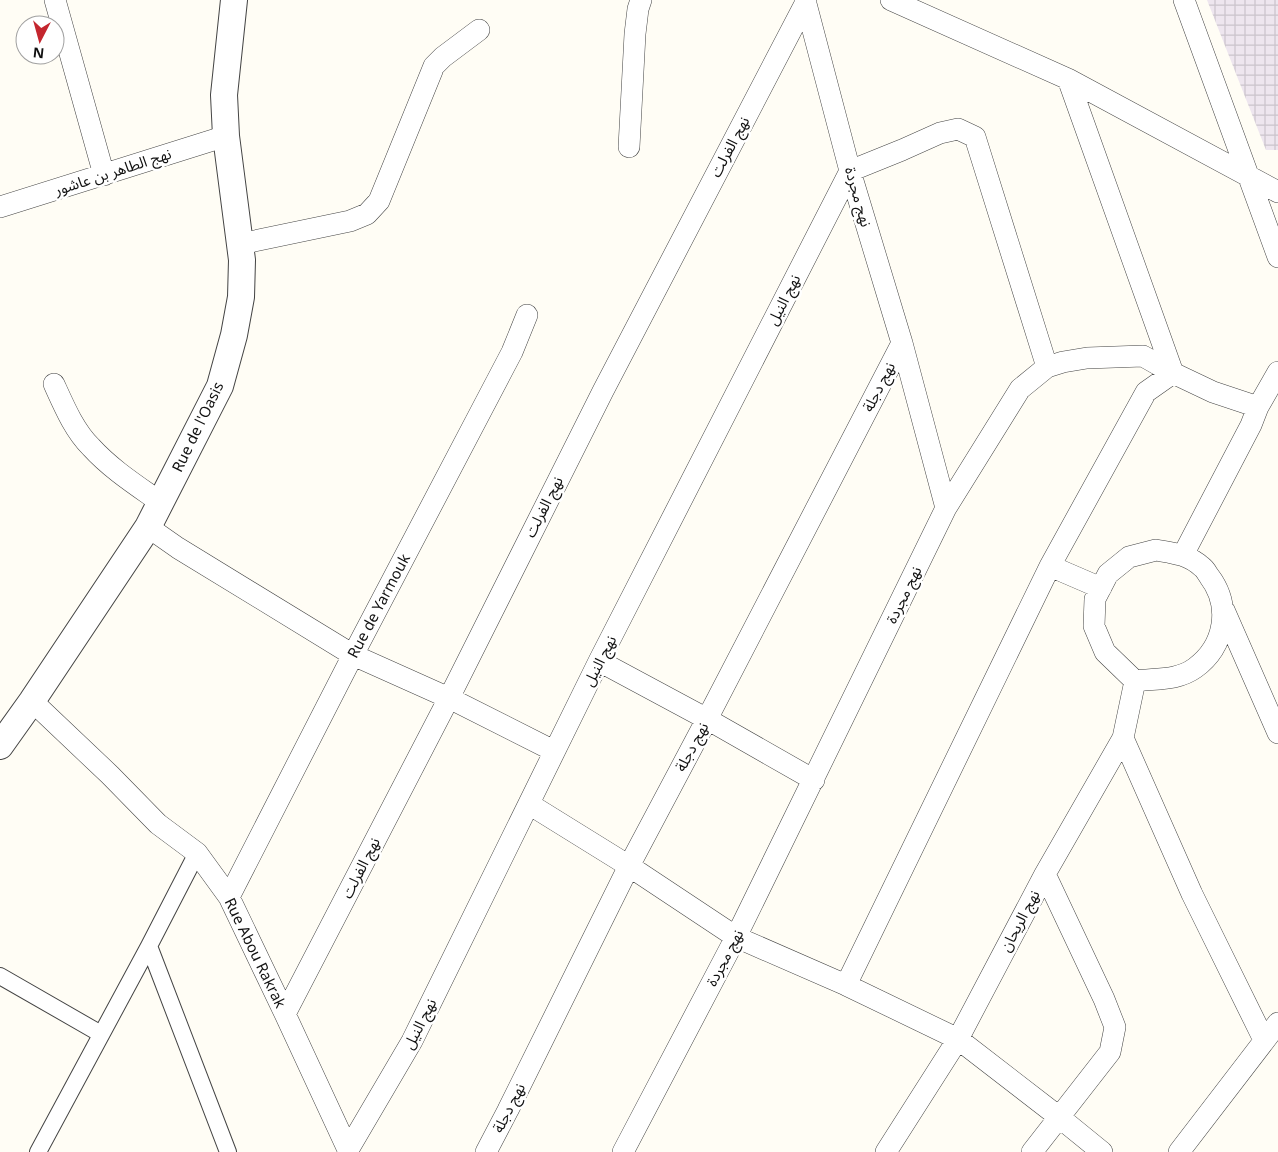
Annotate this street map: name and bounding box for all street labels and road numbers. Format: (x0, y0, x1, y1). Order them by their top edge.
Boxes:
street label: نهج الفرلت (700, 110, 760, 184)
street label: نهج الطاهر بن عاشور (49, 138, 176, 206)
street label: نهج مجردة (834, 163, 882, 231)
street label: نهج النيل (757, 268, 811, 332)
street label: نهج دجلة (853, 356, 905, 418)
street label: Rue de l'Oasis (162, 376, 234, 478)
street label: نهج الفرلت (515, 470, 573, 544)
street label: Rue de Yarmouk (338, 548, 420, 664)
street label: نهج مجردة (876, 560, 932, 630)
street label: نهج النيل (573, 629, 627, 693)
street label: نهج دجلة (665, 716, 719, 778)
street label: نهج الفرلت (332, 831, 390, 905)
street label: نهج الريحان (990, 884, 1050, 958)
street label: Rue Abou Rakrak (214, 892, 296, 1014)
street label: نهج مجردة (696, 923, 754, 993)
street label: نهج النيل (393, 992, 447, 1056)
street label: نهج دجلة (483, 1077, 535, 1139)

